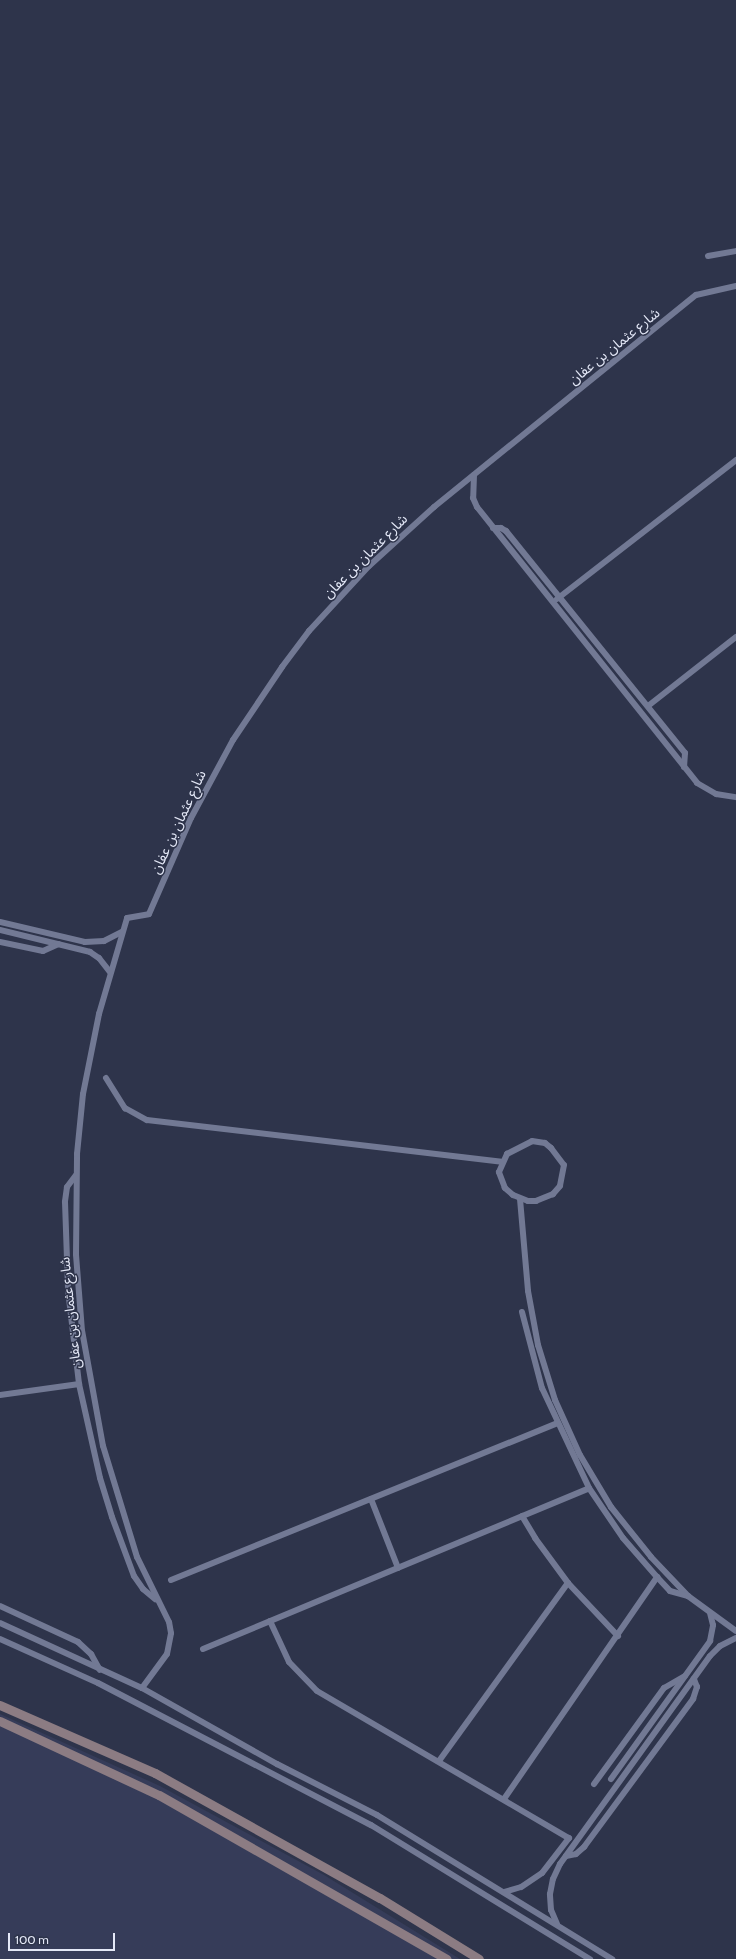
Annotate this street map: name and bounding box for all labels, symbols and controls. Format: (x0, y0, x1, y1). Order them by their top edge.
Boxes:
street label: شارع عثمان بن عفان (565, 304, 663, 388)
street label: شارع عثمان بن عفان (319, 510, 411, 602)
street label: شارع عثمان بن عفان (147, 768, 209, 876)
street label: شارع عثمان بن عفان (56, 1256, 84, 1370)
scale bar (10, 1925, 117, 1951)
text: 100 m (15, 1932, 49, 1947)

